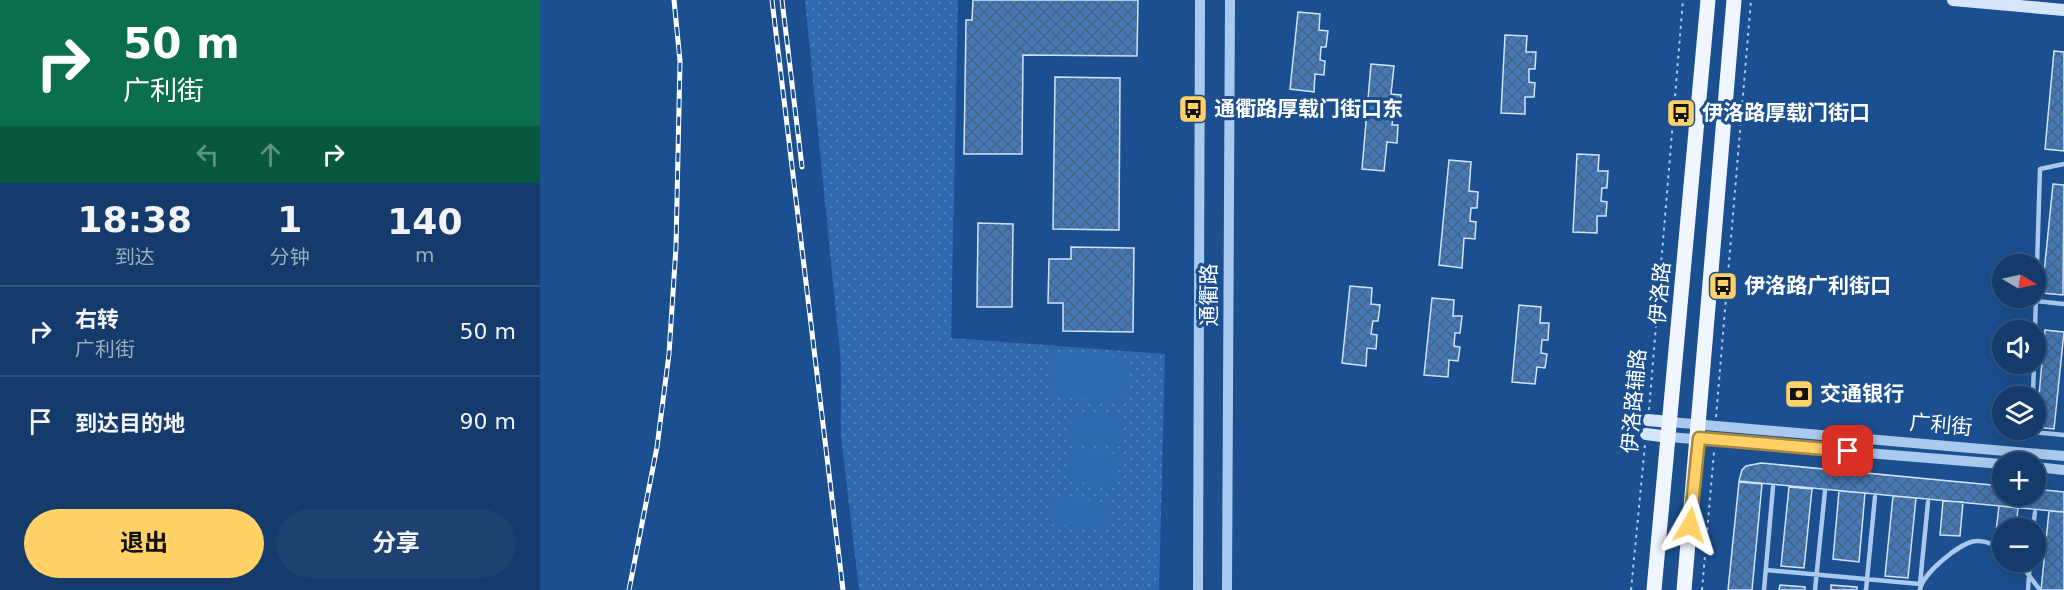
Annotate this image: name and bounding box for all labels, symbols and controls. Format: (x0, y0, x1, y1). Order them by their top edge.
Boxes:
text: 50 m (123, 19, 240, 68)
icon: right (24, 24, 102, 102)
text: 广利街 (123, 75, 204, 106)
bus stop icon: 通衢路厚载门街口东 (1177, 93, 1209, 125)
place label: 通衢路厚载门街口东 (1214, 97, 1403, 121)
bus stop icon: 伊洛路厚载门街口 (1665, 97, 1697, 129)
place label: 伊洛路厚载门街口 (1702, 101, 1870, 125)
icon: left (191, 138, 224, 171)
icon: ahead (254, 138, 287, 171)
icon: right (317, 138, 350, 171)
text: 18:38 (78, 199, 192, 240)
text: 1 (277, 199, 302, 240)
text: 140 (387, 201, 462, 242)
text: m (415, 243, 435, 267)
text: 到达 (115, 245, 155, 269)
text: 分钟 (270, 245, 310, 269)
north arrow (1992, 254, 2046, 308)
map controls (1992, 254, 2046, 572)
street label: 伊洛路 (1645, 261, 1675, 325)
street label: 通衢路 (1197, 264, 1221, 327)
bus stop icon: 伊洛路广利街口 (1707, 270, 1739, 302)
place label: 伊洛路广利街口 (1744, 274, 1891, 298)
text: 右转 (75, 307, 119, 332)
icon: right (24, 315, 57, 348)
text: 50 m (460, 319, 516, 344)
button: sound (1992, 320, 2046, 374)
text: 广利街 (75, 337, 135, 361)
street label: 伊洛路辅路 (1617, 348, 1651, 454)
bank icon: 交通银行 (1783, 378, 1815, 410)
place label: 交通银行 (1820, 382, 1904, 406)
button: layers (1992, 386, 2046, 440)
icon: arrive (24, 405, 57, 438)
text: 90 m (460, 409, 516, 434)
street label: 广利街 (1909, 410, 1973, 440)
text: 到达目的地 (75, 411, 185, 436)
pin (1822, 425, 1873, 476)
icon: arrive (1831, 434, 1864, 467)
button: + (1992, 452, 2046, 506)
position arrow (1658, 493, 1722, 557)
button: 退出 (24, 509, 264, 578)
button: 分享 (276, 509, 516, 578)
button: − (1992, 518, 2046, 572)

